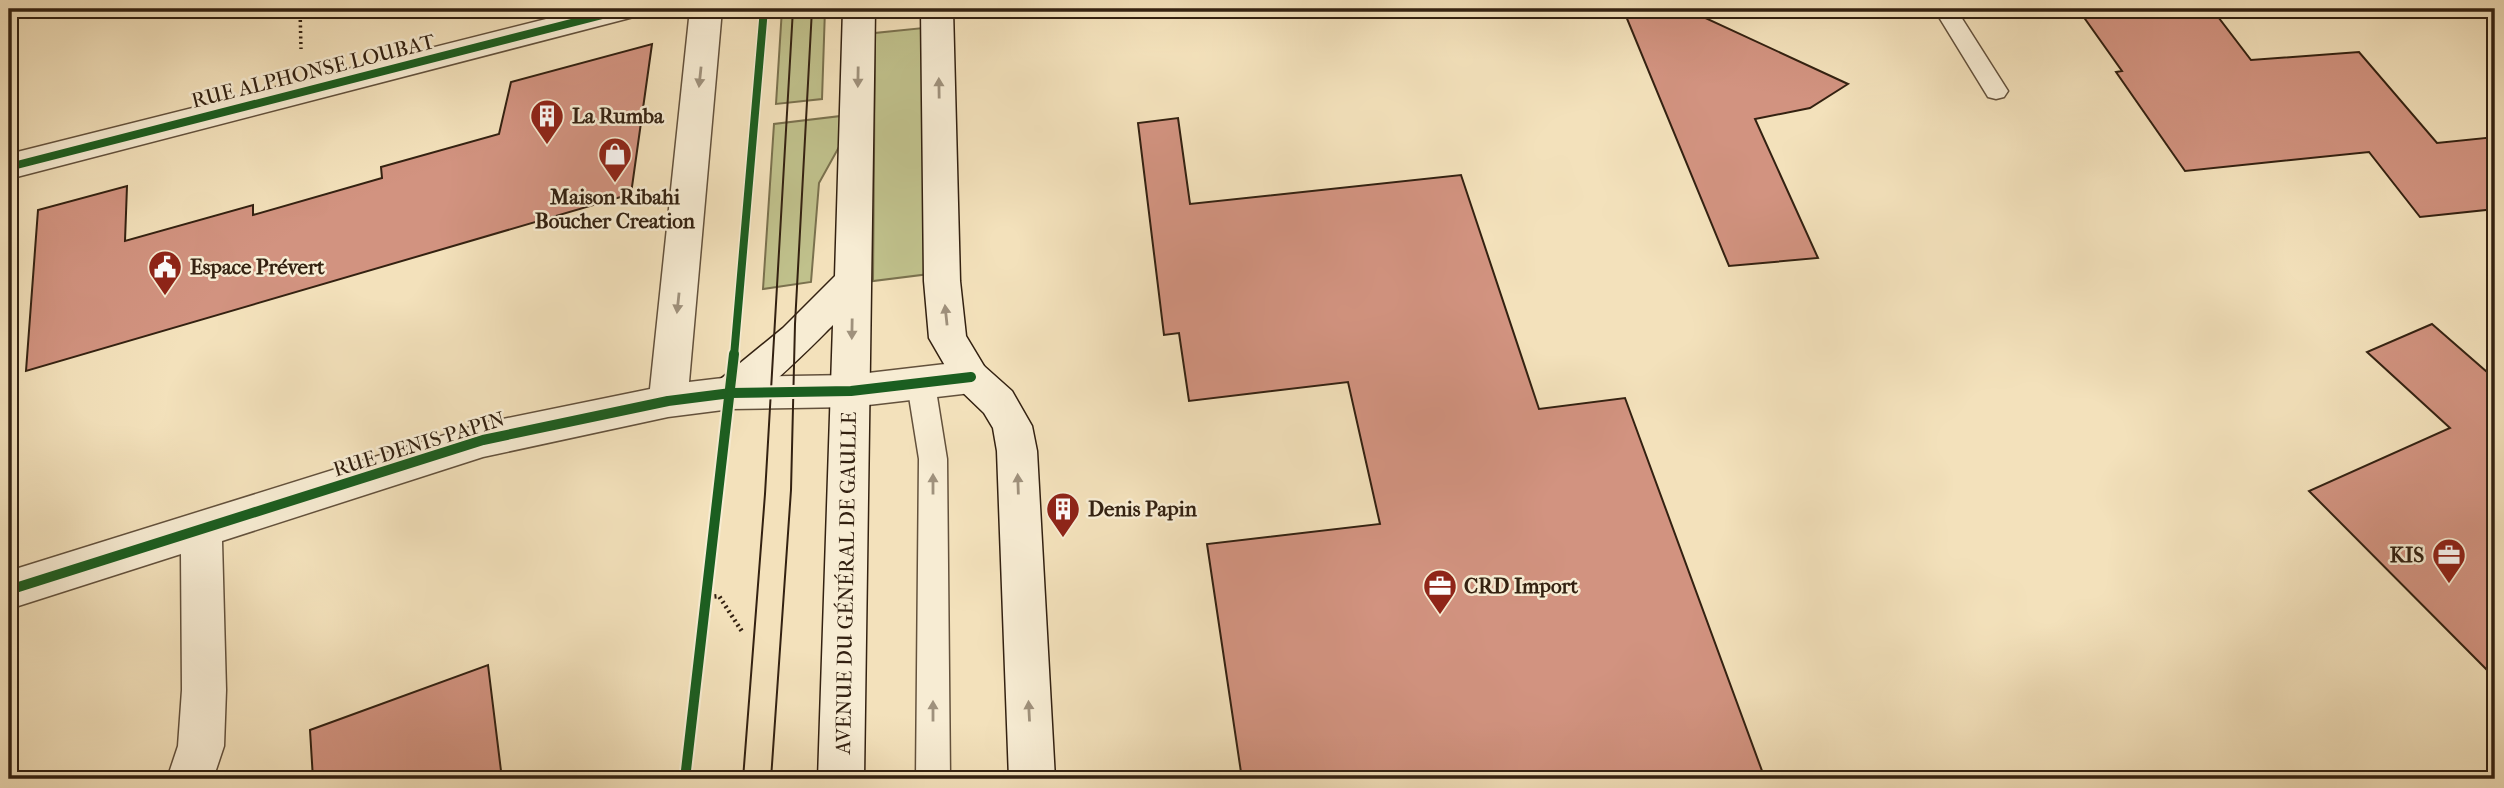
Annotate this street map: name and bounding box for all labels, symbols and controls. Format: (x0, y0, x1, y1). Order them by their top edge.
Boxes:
street label: RUE ALPHONSE LOUBAT (189, 29, 438, 113)
one-way arrow (694, 66, 705, 88)
one-way arrow (852, 66, 863, 88)
one-way arrow (933, 77, 945, 99)
building icon: La Rumba (528, 97, 566, 146)
place label: La Rumba (572, 104, 665, 128)
shop icon: Maison Ribahi Boucher Creation (596, 135, 634, 184)
place label: Maison Ribahi Boucher Creation (535, 185, 696, 233)
public building icon: Espace Prévert (146, 248, 184, 297)
place label: Espace Prévert (190, 255, 325, 279)
one-way arrow (672, 292, 683, 314)
one-way arrow (940, 304, 951, 326)
one-way arrow (847, 318, 858, 340)
street label: RUE DENIS PAPIN (330, 406, 508, 482)
street label: AVENUE DU GÉNÉRAL DE GAULLE (831, 411, 861, 756)
one-way arrow (927, 472, 939, 494)
one-way arrow (1013, 473, 1024, 495)
building icon: Denis Papin (1044, 490, 1082, 539)
place label: Denis Papin (1088, 497, 1198, 521)
office icon: KIS (2430, 536, 2468, 585)
place label: KIS (2390, 543, 2424, 567)
office icon: CRD Import (1421, 567, 1459, 616)
place label: CRD Import (1464, 574, 1578, 598)
one-way arrow (927, 700, 939, 722)
one-way arrow (1023, 700, 1034, 722)

